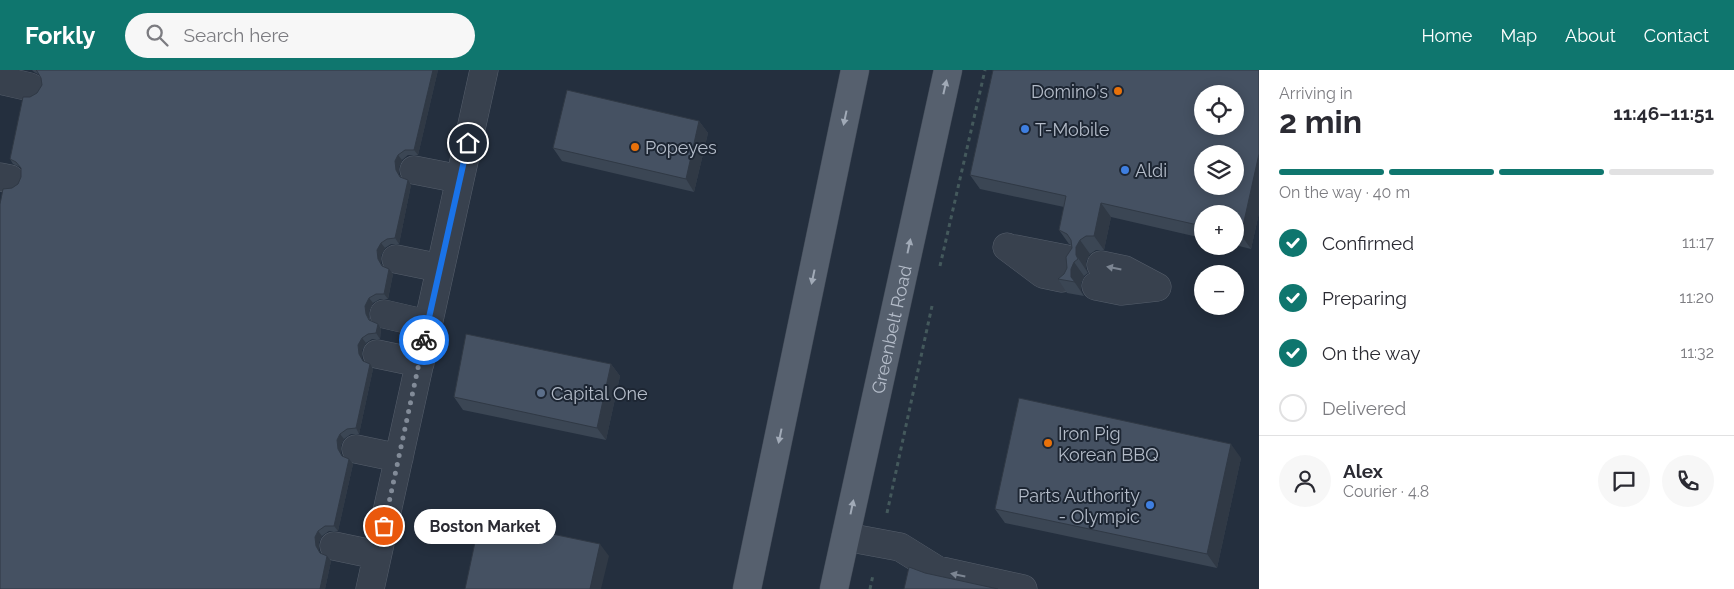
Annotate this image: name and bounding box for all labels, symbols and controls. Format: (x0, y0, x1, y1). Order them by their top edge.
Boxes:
search box (125, 13, 475, 58)
text: Forkly (25, 21, 95, 50)
icon: search (143, 21, 171, 49)
text: Search here (183, 24, 289, 46)
text: Home (1421, 25, 1472, 46)
text: Map (1500, 25, 1537, 46)
text: About (1565, 25, 1616, 46)
text: Contact (1644, 25, 1709, 46)
one-way arrow (941, 79, 949, 95)
place label: Domino's (1031, 81, 1108, 102)
text: Arriving in (1279, 84, 1353, 103)
marker: Domino's (1112, 85, 1124, 97)
map controls (1194, 85, 1244, 315)
button: locate (1194, 85, 1244, 135)
text: 11:46–11:51 (1613, 102, 1714, 124)
text: 2 min (1279, 103, 1362, 140)
one-way arrow (841, 110, 849, 126)
place label: T-Mobile (1035, 119, 1110, 140)
pin (447, 122, 489, 164)
marker: T-Mobile (1019, 123, 1031, 135)
icon: home (454, 129, 482, 157)
place label: Popeyes (645, 137, 717, 158)
marker: Popeyes (629, 141, 641, 153)
button: layers (1194, 145, 1244, 195)
place label: Aldi (1135, 160, 1167, 181)
marker: Aldi (1119, 164, 1131, 176)
text: On the way · 40 m (1279, 183, 1410, 202)
button: + (1194, 205, 1244, 255)
icon: check (1279, 229, 1307, 257)
text: Confirmed (1322, 232, 1414, 254)
text: 11:17 (1682, 233, 1714, 252)
one-way arrow (906, 238, 914, 254)
street label: Greenbelt Road (867, 263, 915, 395)
one-way arrow (1105, 263, 1121, 271)
button: − (1194, 265, 1244, 315)
one-way arrow (809, 269, 817, 285)
icon: check (1279, 284, 1307, 312)
text: Preparing (1322, 287, 1407, 309)
text: 11:20 (1679, 288, 1714, 307)
courier (399, 315, 449, 365)
icon: bike (410, 326, 438, 354)
icon: check (1279, 339, 1307, 367)
text: On the way (1322, 342, 1421, 364)
text: 11:32 (1680, 343, 1714, 362)
place label: Capital One (551, 383, 648, 404)
marker: Capital One (535, 387, 547, 399)
text: Delivered (1322, 397, 1406, 419)
place label: Iron Pig Korean BBQ (1058, 423, 1159, 465)
one-way arrow (776, 429, 784, 444)
marker: Iron Pig Korean BBQ (1042, 437, 1054, 449)
button: person (1279, 455, 1331, 507)
button: chat (1598, 455, 1650, 507)
button: phone (1662, 455, 1714, 507)
text: Alex (1343, 460, 1383, 482)
text: Courier · 4.8 (1343, 482, 1429, 501)
place label: Parts Authority - Olympic (1018, 485, 1140, 527)
marker: Parts Authority - Olympic (1144, 499, 1156, 511)
one-way arrow (848, 500, 856, 515)
pin (363, 505, 405, 547)
callout: Boston Market (414, 508, 556, 544)
icon: bag (370, 512, 398, 540)
text: Boston Market (430, 517, 540, 536)
one-way arrow (950, 571, 965, 579)

